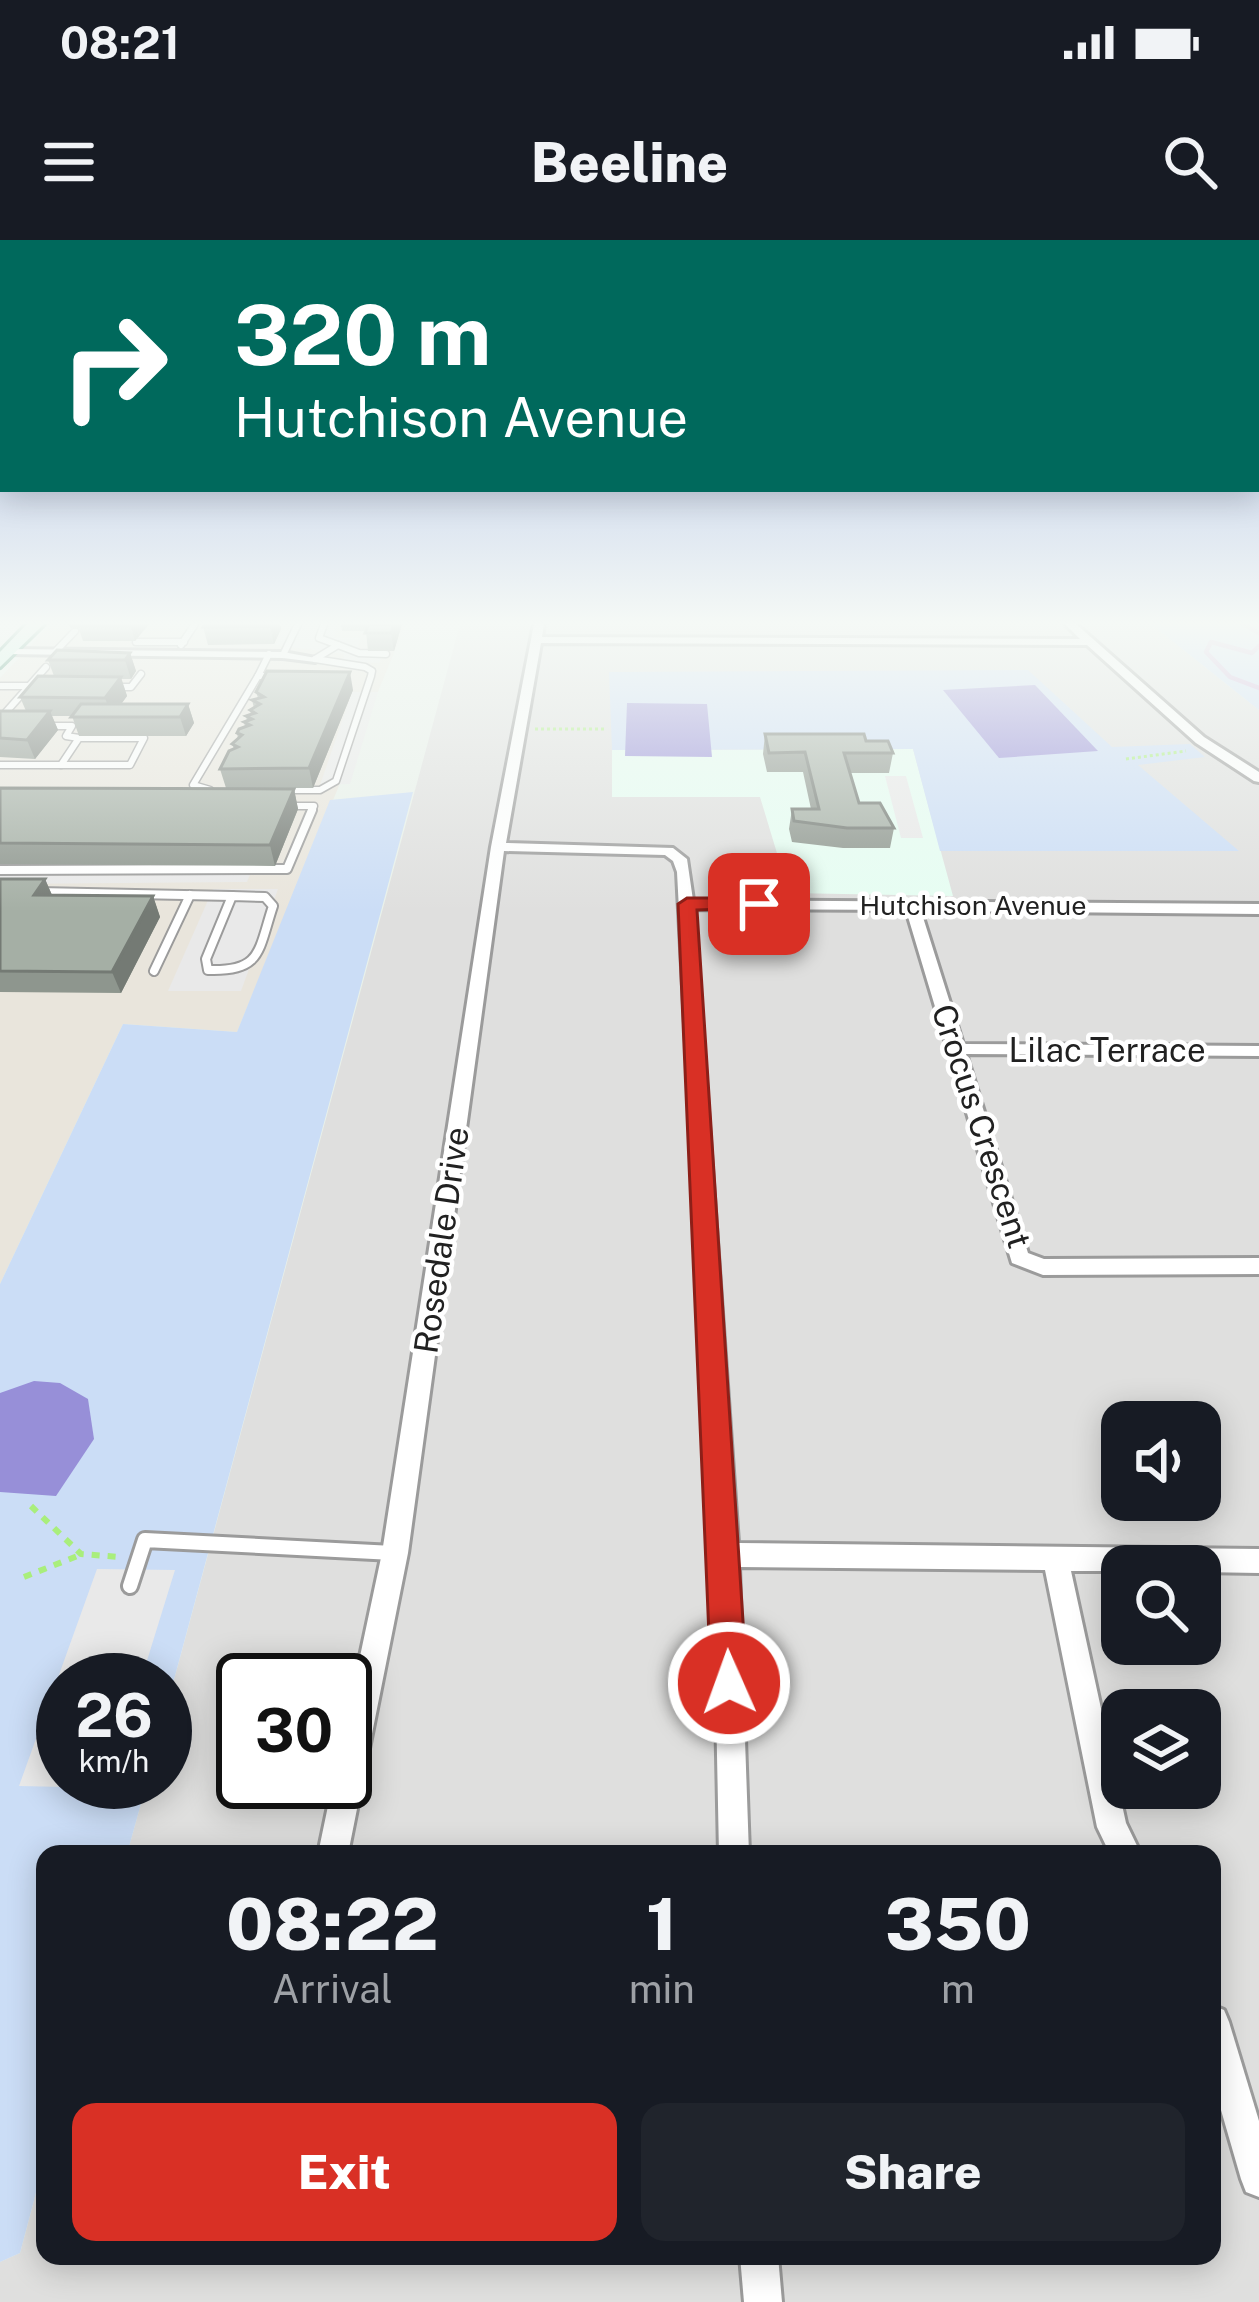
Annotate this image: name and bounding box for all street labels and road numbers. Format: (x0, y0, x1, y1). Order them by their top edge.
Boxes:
street label: Hutchison Avenue (859, 889, 1087, 921)
street label: Crocus Crescent (925, 999, 1039, 1253)
street label: Lilac Terrace (1008, 1031, 1206, 1069)
street label: Rosedale Drive (406, 1124, 476, 1356)

